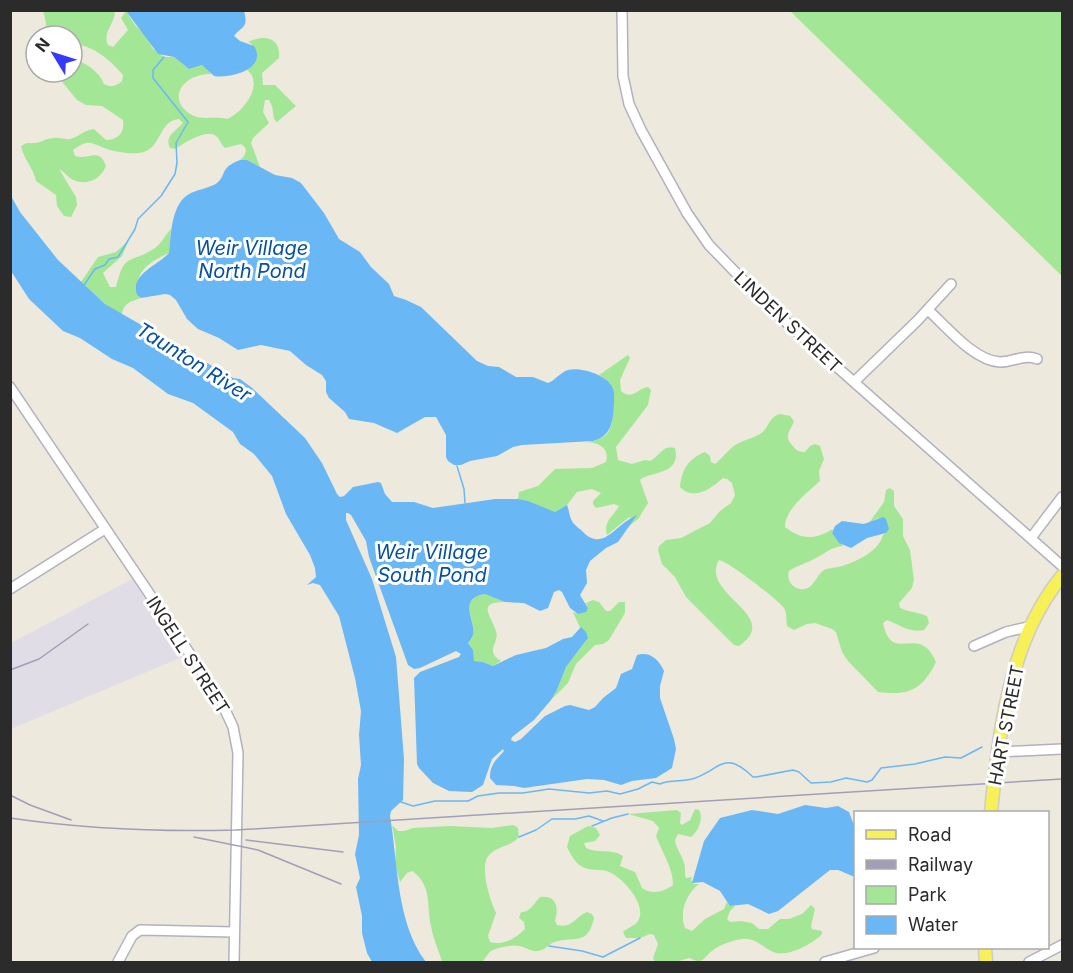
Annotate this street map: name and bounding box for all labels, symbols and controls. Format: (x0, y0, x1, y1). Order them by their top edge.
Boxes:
north arrow (24, 24, 84, 84)
text: N (31, 34, 54, 56)
water label: Weir Village North Pond (196, 236, 308, 283)
street label: LINDEN STREET (730, 267, 846, 377)
water label: Taunton River (132, 317, 256, 407)
water label: Weir Village South Pond (376, 540, 488, 587)
street label: INGELL STREET (142, 592, 234, 718)
street label: HART STREET (984, 663, 1028, 787)
legend (854, 811, 1049, 949)
text: Road (908, 824, 951, 845)
text: Railway (908, 854, 973, 875)
text: Park (908, 884, 947, 905)
text: Water (908, 914, 958, 935)

